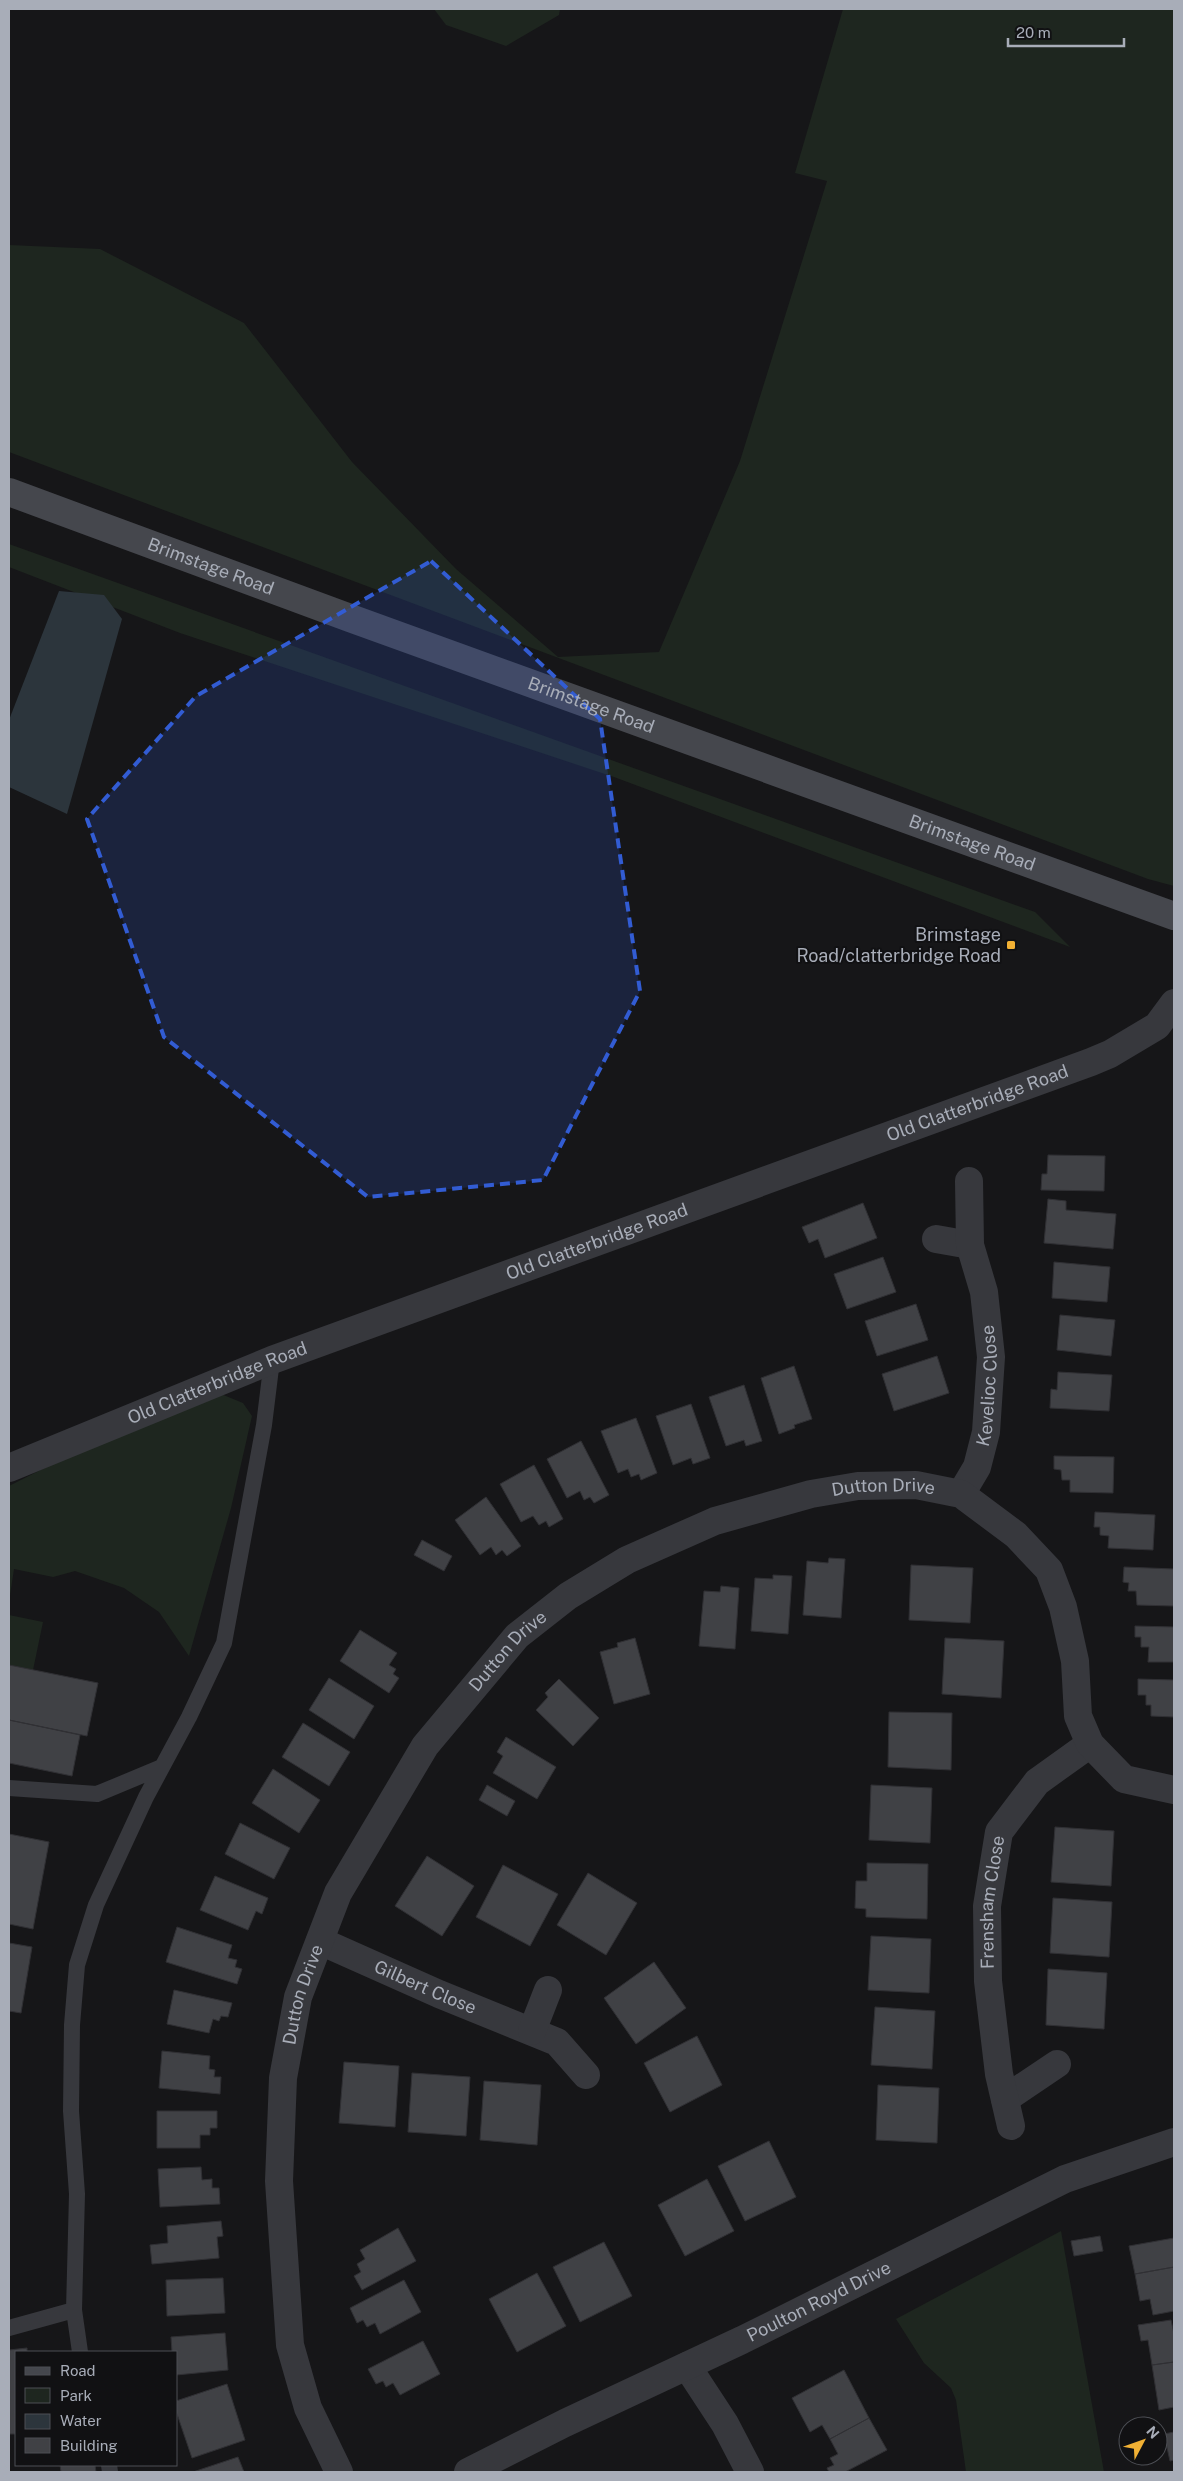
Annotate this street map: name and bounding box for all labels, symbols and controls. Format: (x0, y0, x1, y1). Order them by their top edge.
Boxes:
scale bar (1008, 15, 1124, 47)
text: 20 m (1016, 24, 1051, 41)
street label: Brimstage Road (145, 533, 277, 599)
street label: Brimstage Road (525, 672, 657, 737)
street label: Brimstage Road (906, 810, 1038, 875)
place label: Brimstage Road/clatterbridge Road (796, 924, 1001, 966)
marker: Brimstage Road/clatterbridge Road (1005, 939, 1017, 951)
street label: Old Clatterbridge Road (884, 1060, 1071, 1146)
street label: Old Clatterbridge Road (503, 1199, 690, 1284)
street label: Kevelioc Close (972, 1324, 1001, 1448)
street label: Old Clatterbridge Road (124, 1337, 310, 1428)
street label: Dutton Drive (830, 1474, 937, 1500)
street label: Dutton Drive (464, 1606, 551, 1695)
street label: Frensham Close (976, 1834, 1008, 1969)
street label: Dutton Drive (278, 1941, 327, 2046)
street label: Gilbert Close (371, 1956, 480, 2018)
street label: Poulton Royd Drive (743, 2257, 894, 2346)
legend (15, 2351, 178, 2466)
text: Road (60, 2362, 96, 2379)
text: Park (60, 2387, 92, 2404)
text: Water (60, 2412, 102, 2429)
north arrow (1118, 2416, 1168, 2466)
text: N (1143, 2423, 1162, 2442)
text: Building (60, 2437, 118, 2454)

